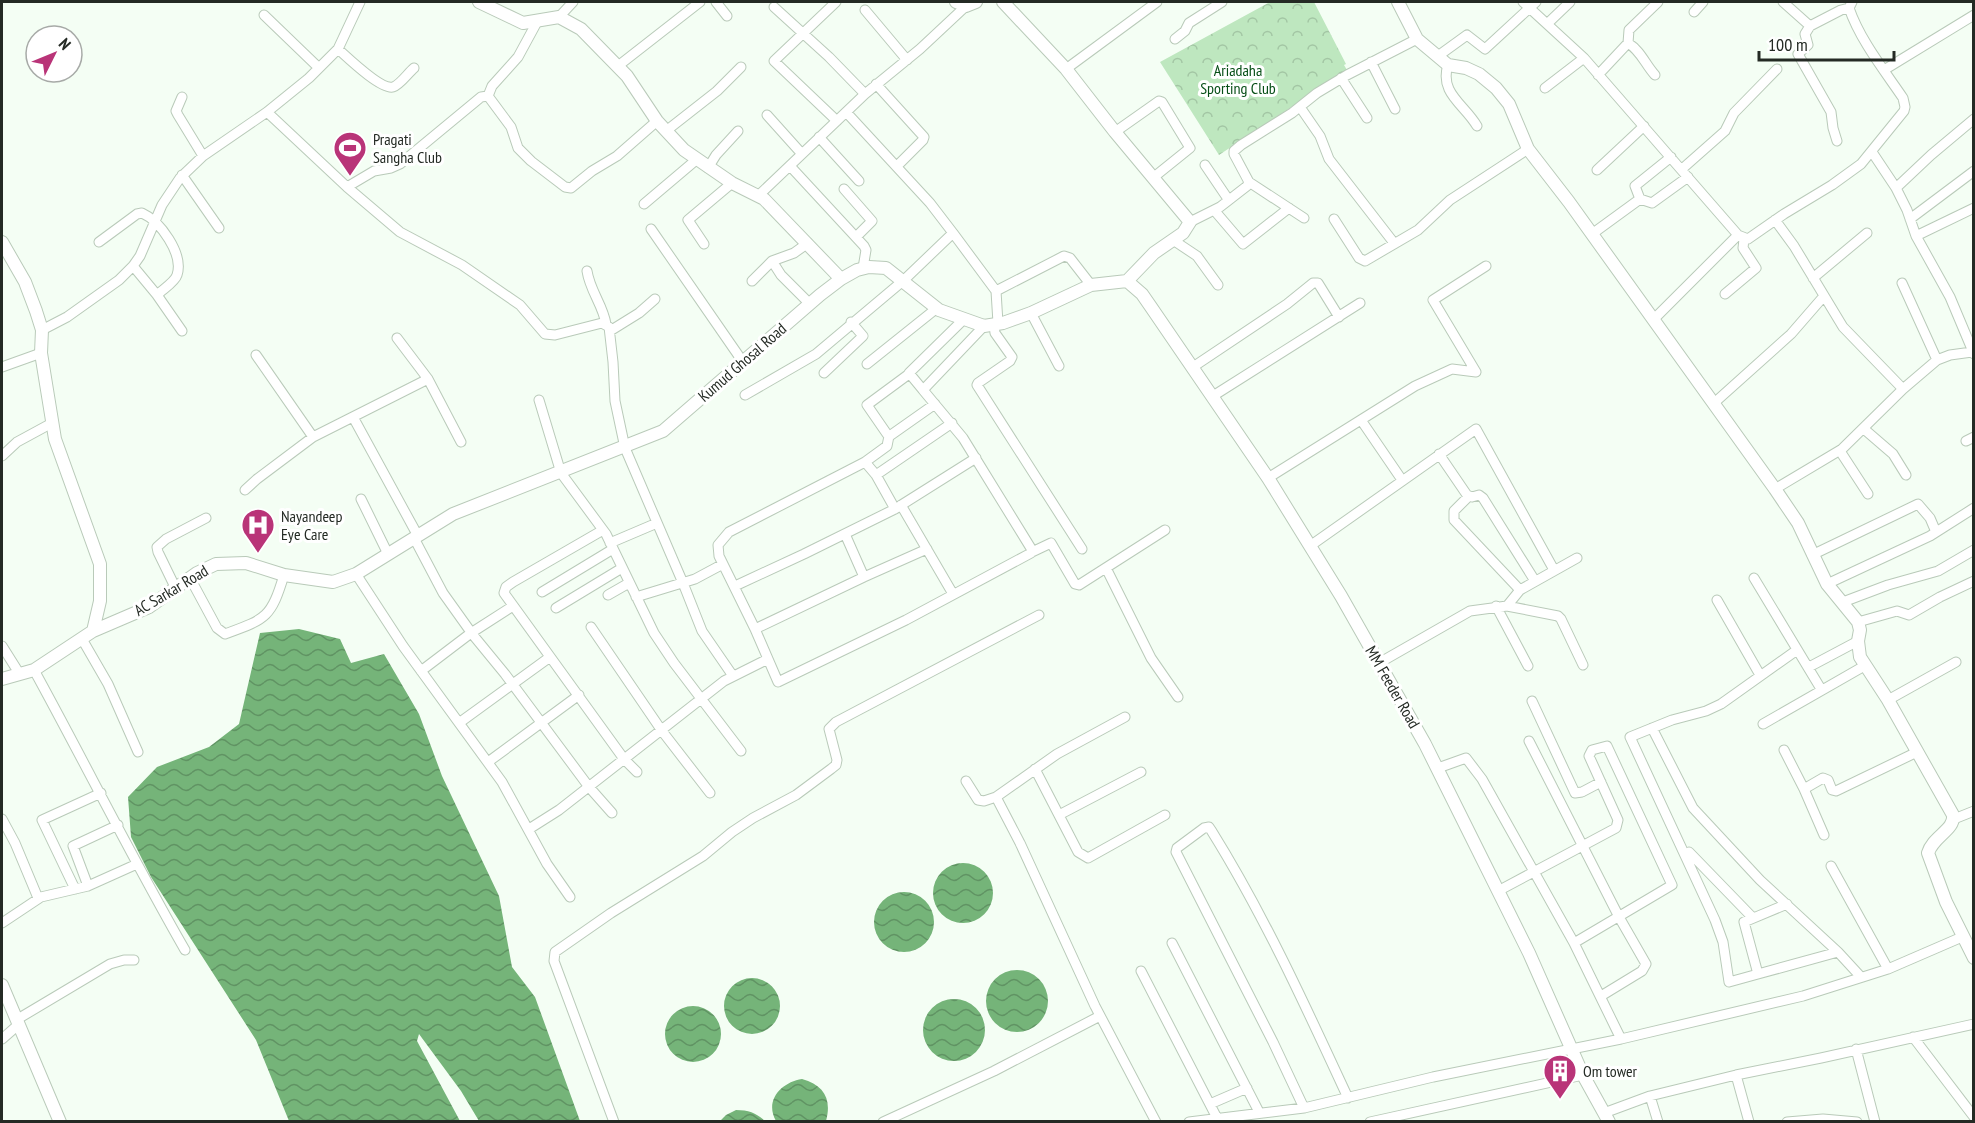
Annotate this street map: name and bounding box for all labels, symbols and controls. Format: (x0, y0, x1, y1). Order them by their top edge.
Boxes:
north arrow (24, 24, 84, 84)
scale bar (1759, 24, 1894, 62)
text: 100 m (1768, 33, 1808, 56)
text: N (55, 34, 75, 54)
park label: Ariadaha Sporting Club (1200, 60, 1276, 98)
place label: Pragati Sangha Club (373, 129, 442, 167)
sports icon: Pragati Sangha Club (332, 130, 368, 177)
street label: Kumud Ghosal Road (694, 318, 790, 406)
place label: Nayandeep Eye Care (281, 506, 342, 544)
hospital icon: Nayandeep Eye Care (240, 507, 276, 554)
street label: AC Sarkar Road (130, 560, 212, 620)
street label: MM Feeder Road (1361, 642, 1425, 732)
building icon: Om tower (1542, 1053, 1578, 1100)
place label: Om tower (1583, 1061, 1638, 1081)

